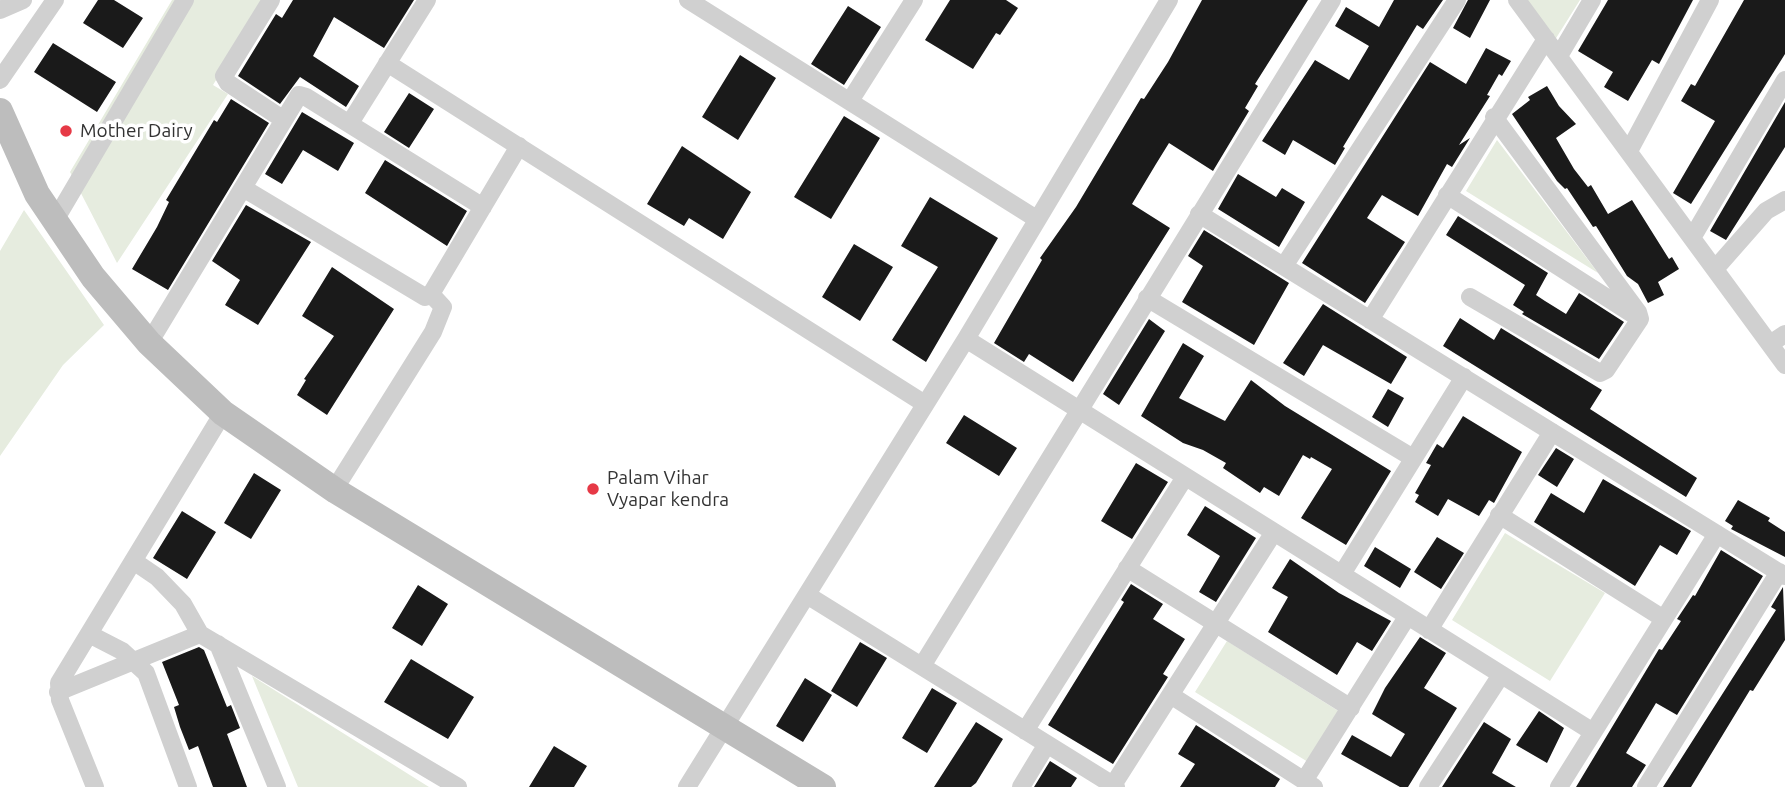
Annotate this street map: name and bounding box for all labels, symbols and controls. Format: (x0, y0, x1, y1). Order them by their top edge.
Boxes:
place label: Mother Dairy (80, 120, 193, 142)
marker: Mother Dairy (58, 123, 74, 139)
place label: Palam Vihar Vyapar kendra (607, 467, 729, 511)
marker: Palam Vihar Vyapar kendra (585, 481, 601, 497)

